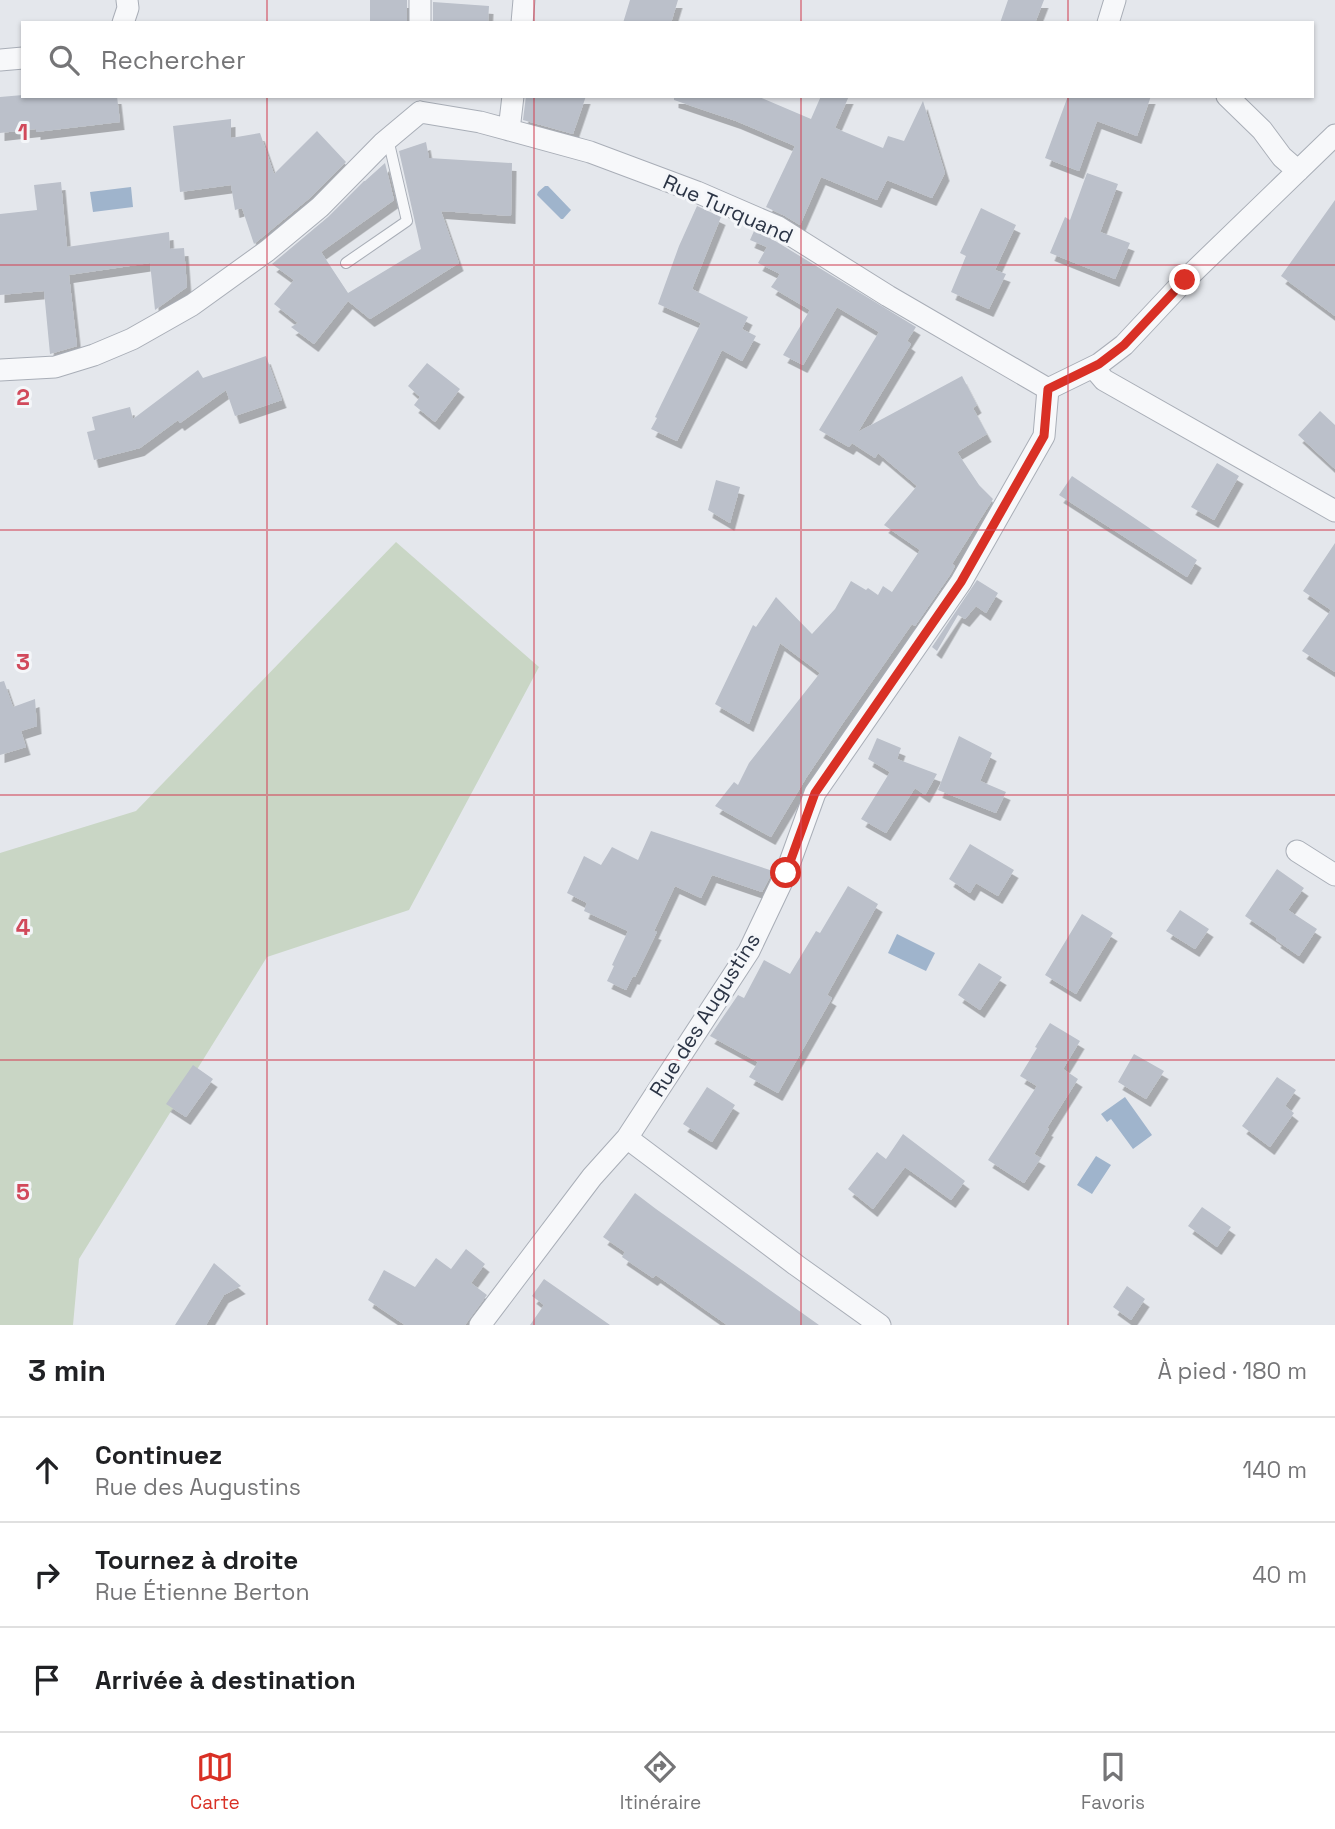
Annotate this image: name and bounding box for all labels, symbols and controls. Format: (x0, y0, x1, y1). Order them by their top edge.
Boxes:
search box (21, 21, 1314, 98)
icon: search (45, 41, 83, 79)
text: Rechercher (101, 43, 246, 77)
text: 1 (18, 117, 28, 147)
street label: Rue Turquand (659, 168, 797, 249)
route end (1169, 264, 1200, 295)
text: 2 (16, 382, 30, 412)
text: 3 (16, 647, 30, 677)
route start (770, 857, 801, 888)
text: 4 (16, 912, 31, 942)
street label: Rue des Augustins (643, 928, 766, 1102)
text: 5 (16, 1177, 30, 1207)
text: 3 min (28, 1351, 106, 1390)
text: À pied · 180 m (1158, 1356, 1307, 1386)
text: Continuez (95, 1438, 222, 1472)
icon: ahead (28, 1451, 66, 1489)
text: 140 m (1243, 1455, 1307, 1485)
text: Rue des Augustins (95, 1472, 301, 1502)
text: Tournez à droite (95, 1543, 298, 1577)
icon: right (28, 1556, 66, 1594)
text: 40 m (1252, 1560, 1307, 1590)
text: Rue Étienne Berton (95, 1577, 310, 1607)
icon: arrive (28, 1661, 66, 1699)
text: Arrivée à destination (95, 1663, 356, 1697)
tab: Carte (190, 1748, 240, 1815)
tab: Itinéraire (620, 1748, 701, 1815)
tab: Favoris (1081, 1748, 1145, 1815)

